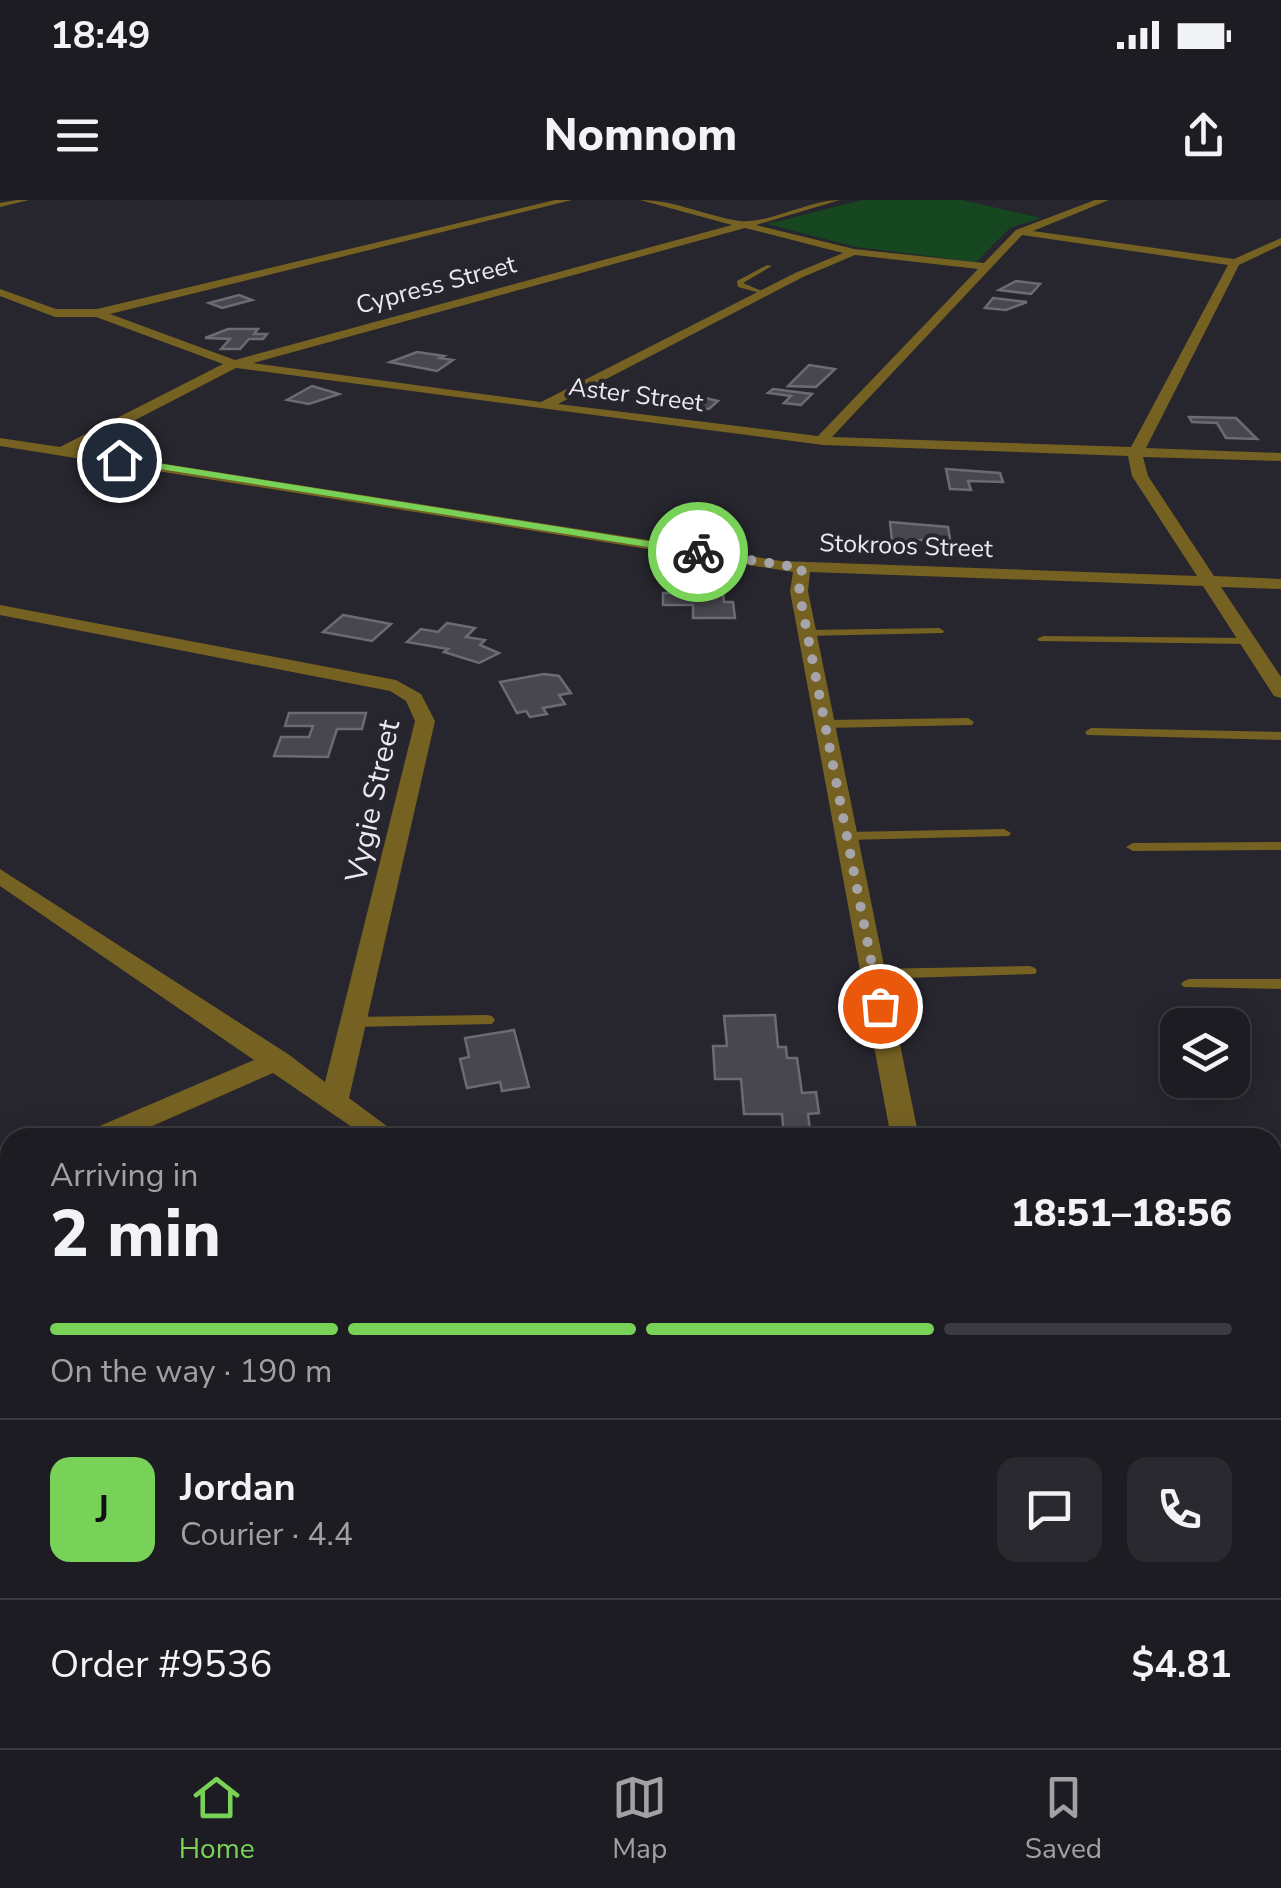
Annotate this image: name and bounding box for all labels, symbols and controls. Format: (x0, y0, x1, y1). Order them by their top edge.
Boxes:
text: 18:49 (50, 10, 151, 61)
text: Nomnom (544, 105, 737, 166)
icon: menu (50, 108, 105, 163)
icon: share (1176, 108, 1231, 163)
street label: Cypress Street (352, 247, 520, 323)
street label: Aster Street (567, 370, 706, 420)
pin (77, 418, 162, 503)
icon: home (92, 433, 147, 488)
courier (648, 502, 748, 602)
icon: bike (671, 525, 726, 580)
street label: Stokroos Street (819, 526, 994, 566)
street label: Vygie Street (336, 716, 410, 887)
pin (838, 964, 923, 1049)
icon: bag (853, 979, 908, 1034)
map controls (1160, 1008, 1250, 1098)
button: layers (1160, 1008, 1250, 1098)
text: Arriving in (50, 1154, 198, 1197)
text: 18:51–18:56 (1011, 1188, 1232, 1239)
text: 2 min (50, 1190, 221, 1279)
text: On the way · 190 m (50, 1350, 332, 1393)
button: chat (997, 1457, 1102, 1562)
button: phone (1127, 1457, 1232, 1562)
text: Jordan (180, 1462, 296, 1513)
text: J (96, 1484, 109, 1535)
text: Courier · 4.4 (180, 1513, 353, 1556)
text: Order #9536 (50, 1639, 272, 1690)
text: $4.81 (1131, 1639, 1232, 1690)
tab: Home (179, 1770, 255, 1868)
tab: Map (612, 1770, 667, 1868)
tab: Saved (1025, 1770, 1102, 1868)

